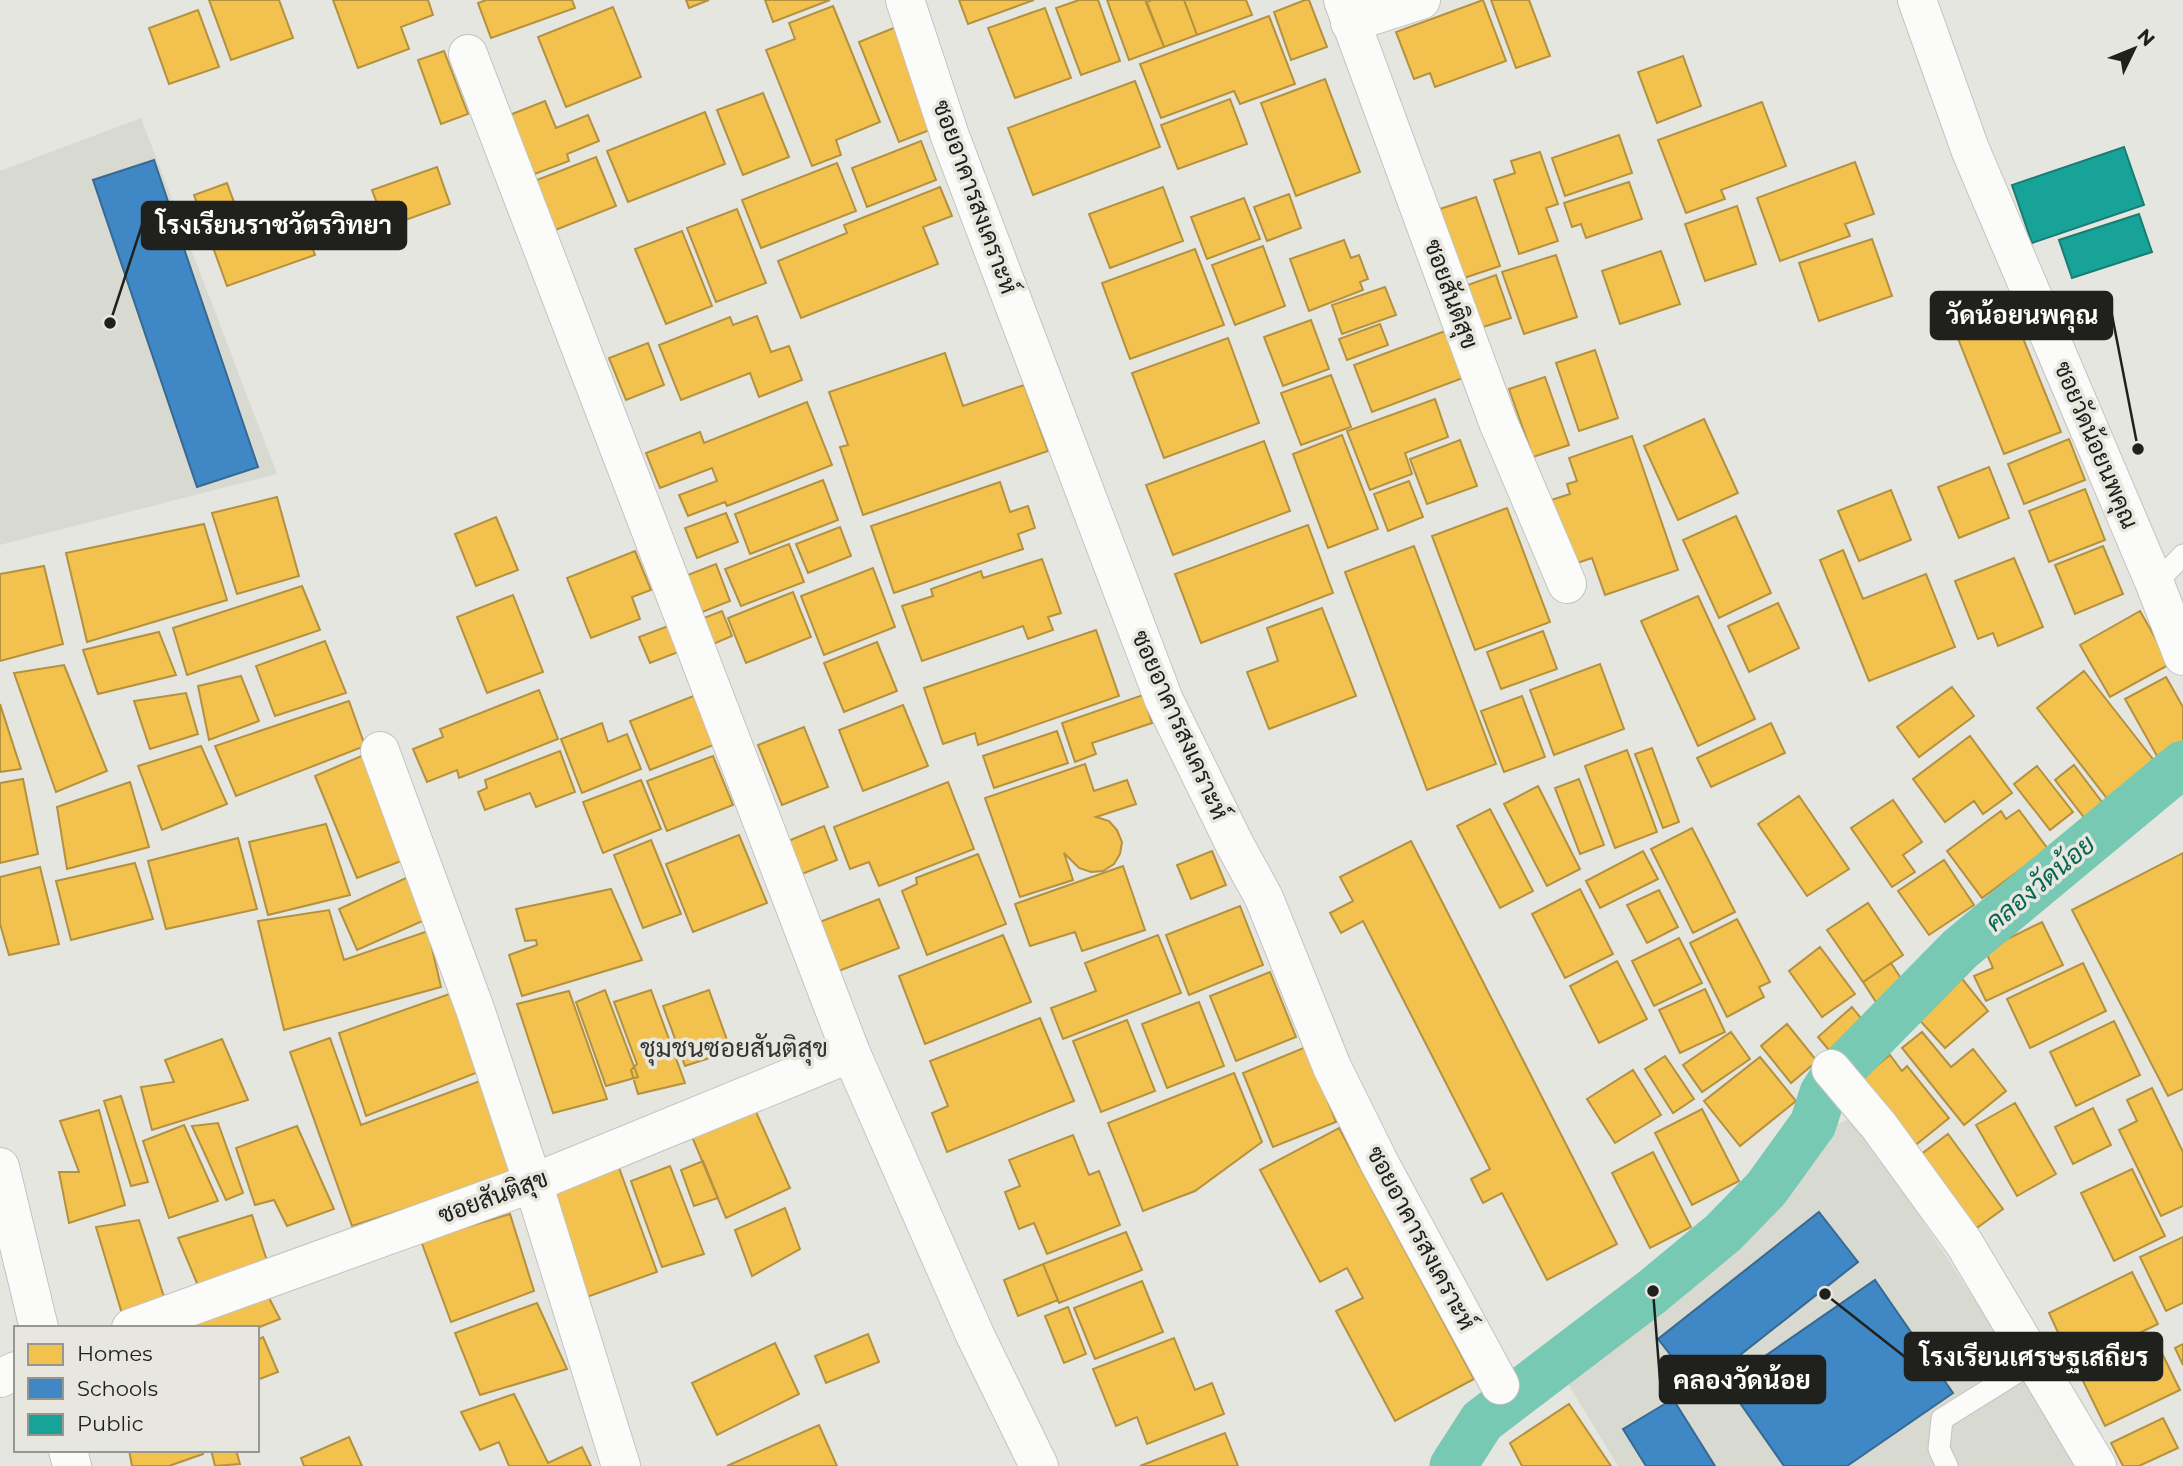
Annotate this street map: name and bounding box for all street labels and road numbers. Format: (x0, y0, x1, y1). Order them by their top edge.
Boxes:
street label: ซอยอาคารสงเคราะห์ (927, 96, 1025, 298)
street label: ซอยสันติสุข (1416, 235, 1485, 353)
street label: ซอยวัดน้อยนพคุณ (2046, 357, 2145, 534)
street label: ซอยอาคารสงเคราะห์ (1126, 625, 1236, 824)
street label: ซอยอาคารสงเคราะห์ (1361, 1140, 1483, 1335)
street label: ซอยสันติสุข (434, 1163, 552, 1232)

